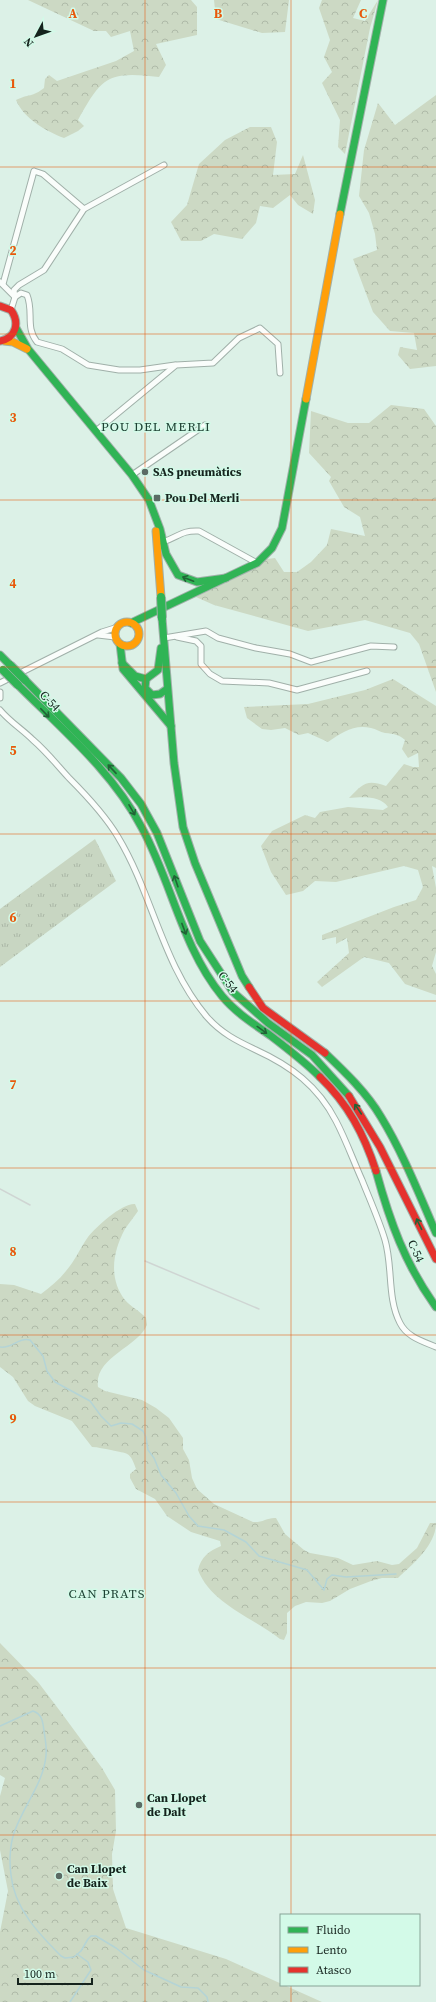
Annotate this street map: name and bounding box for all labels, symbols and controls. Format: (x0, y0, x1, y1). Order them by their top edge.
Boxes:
text: A (69, 5, 78, 22)
text: B (214, 5, 223, 22)
text: C (359, 5, 367, 22)
north arrow (16, 16, 56, 56)
text: N (21, 34, 37, 50)
text: 1 (9, 75, 17, 92)
text: 2 (9, 242, 17, 259)
text: 3 (9, 409, 17, 426)
district label: POU DEL MERLI (101, 418, 211, 435)
place label: SAS pneumàtics (153, 464, 242, 480)
marker: SAS pneumàtics (140, 467, 150, 477)
place label: Pou Del Merli (165, 490, 239, 506)
marker: Pou Del Merli (152, 493, 162, 503)
text: 4 (9, 575, 17, 592)
one-way arrow (181, 575, 194, 582)
street label: C-54 (36, 687, 64, 715)
one-way arrow (40, 708, 50, 718)
text: 5 (9, 742, 17, 759)
one-way arrow (107, 764, 117, 774)
one-way arrow (128, 804, 136, 816)
one-way arrow (172, 875, 179, 888)
text: 6 (9, 909, 17, 926)
one-way arrow (180, 922, 188, 934)
street label: C-54 (214, 968, 242, 996)
one-way arrow (256, 1026, 267, 1034)
text: 7 (9, 1076, 17, 1093)
one-way arrow (354, 1104, 362, 1115)
one-way arrow (415, 1218, 422, 1230)
street label: C-54 (404, 1237, 428, 1265)
text: 8 (9, 1243, 17, 1260)
text: 9 (9, 1410, 17, 1427)
district label: CAN PRATS (69, 1585, 145, 1602)
place label: Can Llopet de Dalt (147, 1790, 207, 1820)
marker: Can Llopet de Dalt (134, 1800, 144, 1810)
place label: Can Llopet de Baix (67, 1861, 127, 1891)
marker: Can Llopet de Baix (54, 1871, 64, 1881)
legend (280, 1914, 420, 1986)
text: Fluido (316, 1922, 351, 1938)
text: Lento (316, 1942, 347, 1958)
scale bar (18, 1960, 92, 1986)
text: Atasco (316, 1962, 352, 1978)
text: 100 m (24, 1966, 56, 1982)

